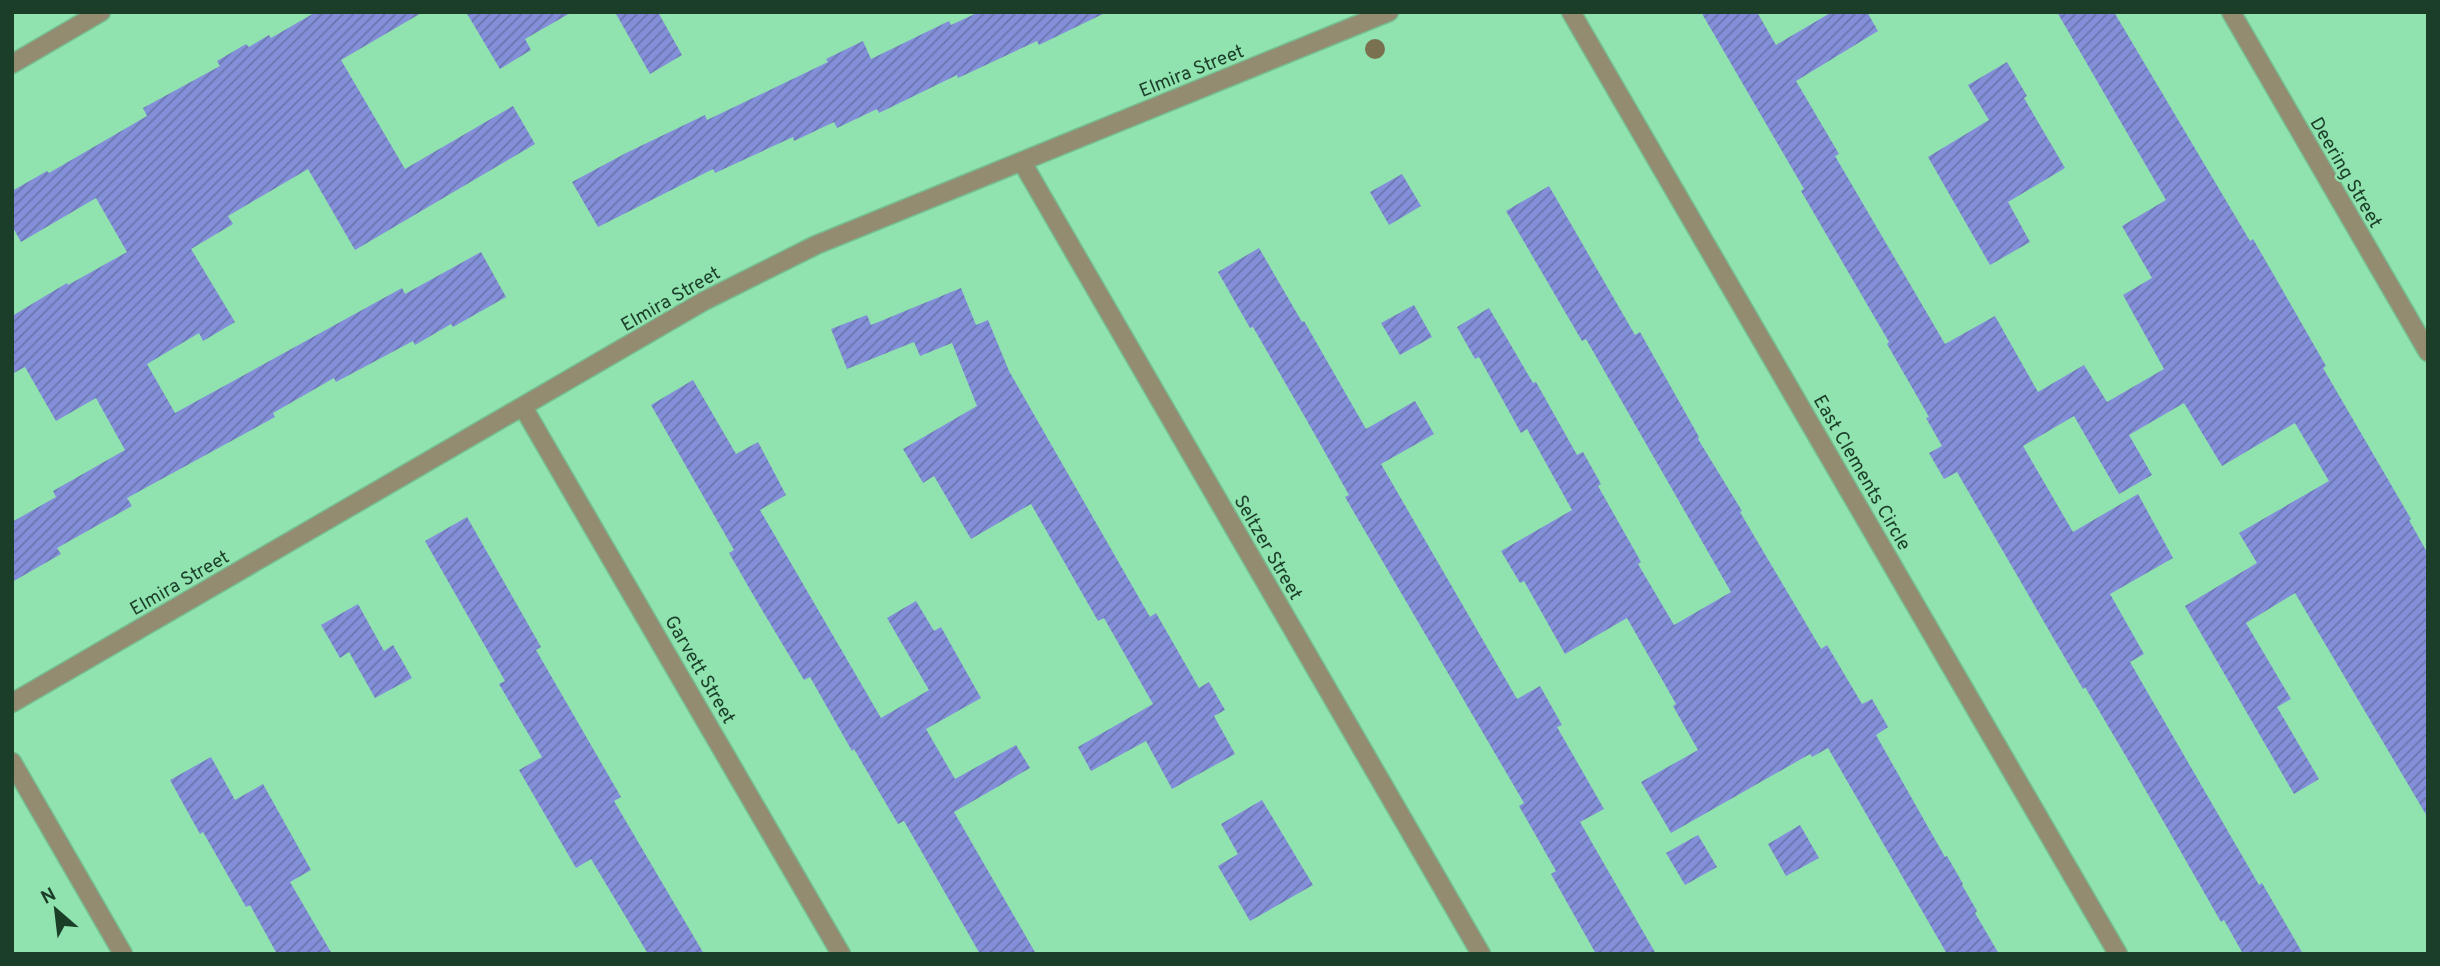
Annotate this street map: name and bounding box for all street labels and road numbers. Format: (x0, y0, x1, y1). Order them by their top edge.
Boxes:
street label: Elmira Street (1136, 40, 1248, 104)
street label: Deering Street (2304, 113, 2387, 233)
street label: Elmira Street (617, 262, 725, 338)
street label: East Clements Circle (1807, 391, 1916, 555)
street label: Seltzer Street (1228, 491, 1307, 605)
street label: Elmira Street (126, 546, 234, 622)
street label: Garvett Street (659, 611, 740, 729)

